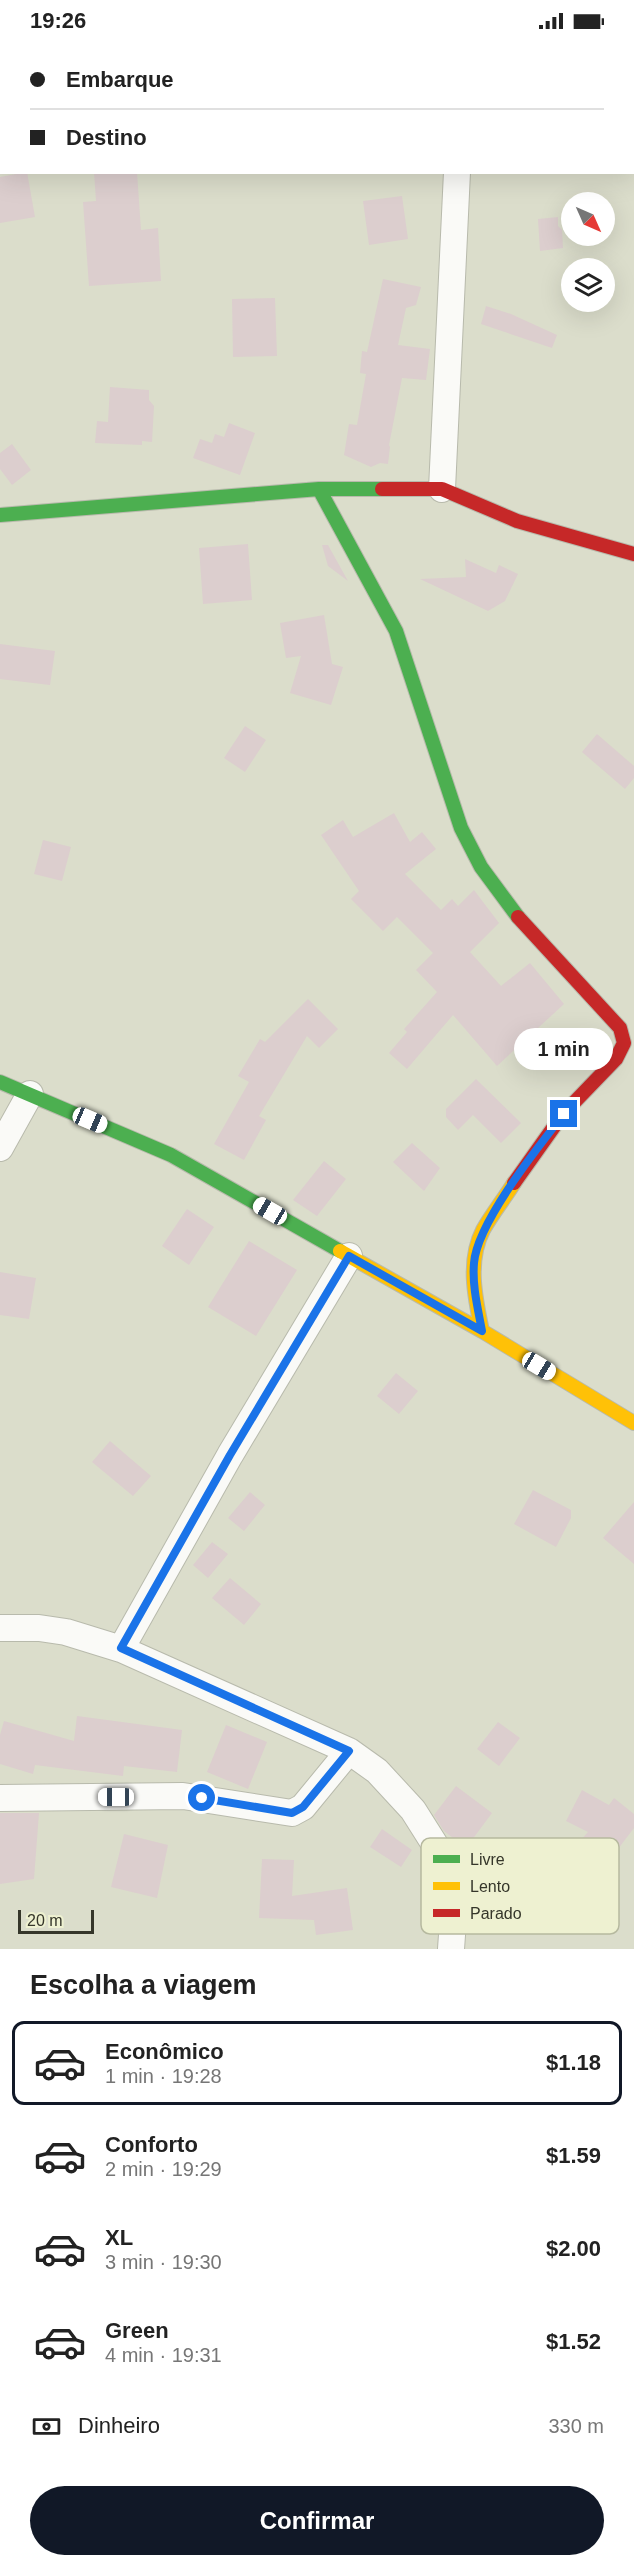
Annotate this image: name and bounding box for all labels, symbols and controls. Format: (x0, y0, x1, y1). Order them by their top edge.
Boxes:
text: 19:26 (30, 8, 86, 33)
text: Embarque (66, 67, 174, 92)
text: Destino (66, 125, 147, 150)
north arrow (561, 192, 615, 246)
map controls (561, 192, 615, 312)
button: layers (561, 258, 615, 312)
callout: 1 min (514, 1027, 614, 1069)
text: 1 min (537, 1038, 590, 1060)
route end (550, 1100, 577, 1127)
car (70, 1105, 110, 1135)
car (250, 1194, 290, 1228)
car (519, 1349, 559, 1383)
route start (188, 1784, 215, 1811)
car (98, 1788, 134, 1806)
legend (421, 1838, 619, 1934)
text: Livre (470, 1851, 505, 1868)
text: Lento (470, 1878, 510, 1895)
text: Parado (470, 1905, 522, 1922)
scale bar (18, 1907, 94, 1934)
text: 20 m (27, 1912, 63, 1929)
text: Escolha a viagem (30, 1970, 257, 2000)
icon: car (33, 2036, 87, 2090)
text: Econômico (105, 2039, 224, 2064)
text: $1.18 (546, 2050, 601, 2075)
text: 1 min · 19:28 (105, 2065, 222, 2087)
icon: car (33, 2129, 87, 2183)
text: Conforto (105, 2132, 198, 2157)
text: $1.59 (546, 2143, 601, 2168)
text: 2 min · 19:29 (105, 2158, 222, 2180)
icon: car (33, 2222, 87, 2276)
text: XL (105, 2225, 133, 2250)
text: $2.00 (546, 2236, 601, 2261)
text: 3 min · 19:30 (105, 2251, 222, 2273)
icon: car (33, 2315, 87, 2369)
text: Green (105, 2318, 169, 2343)
text: $1.52 (546, 2329, 601, 2354)
text: 4 min · 19:31 (105, 2344, 222, 2366)
icon: cash (30, 2410, 63, 2443)
text: Dinheiro (78, 2413, 160, 2438)
text: 330 m (548, 2415, 604, 2437)
button: Confirmar (30, 2486, 604, 2555)

